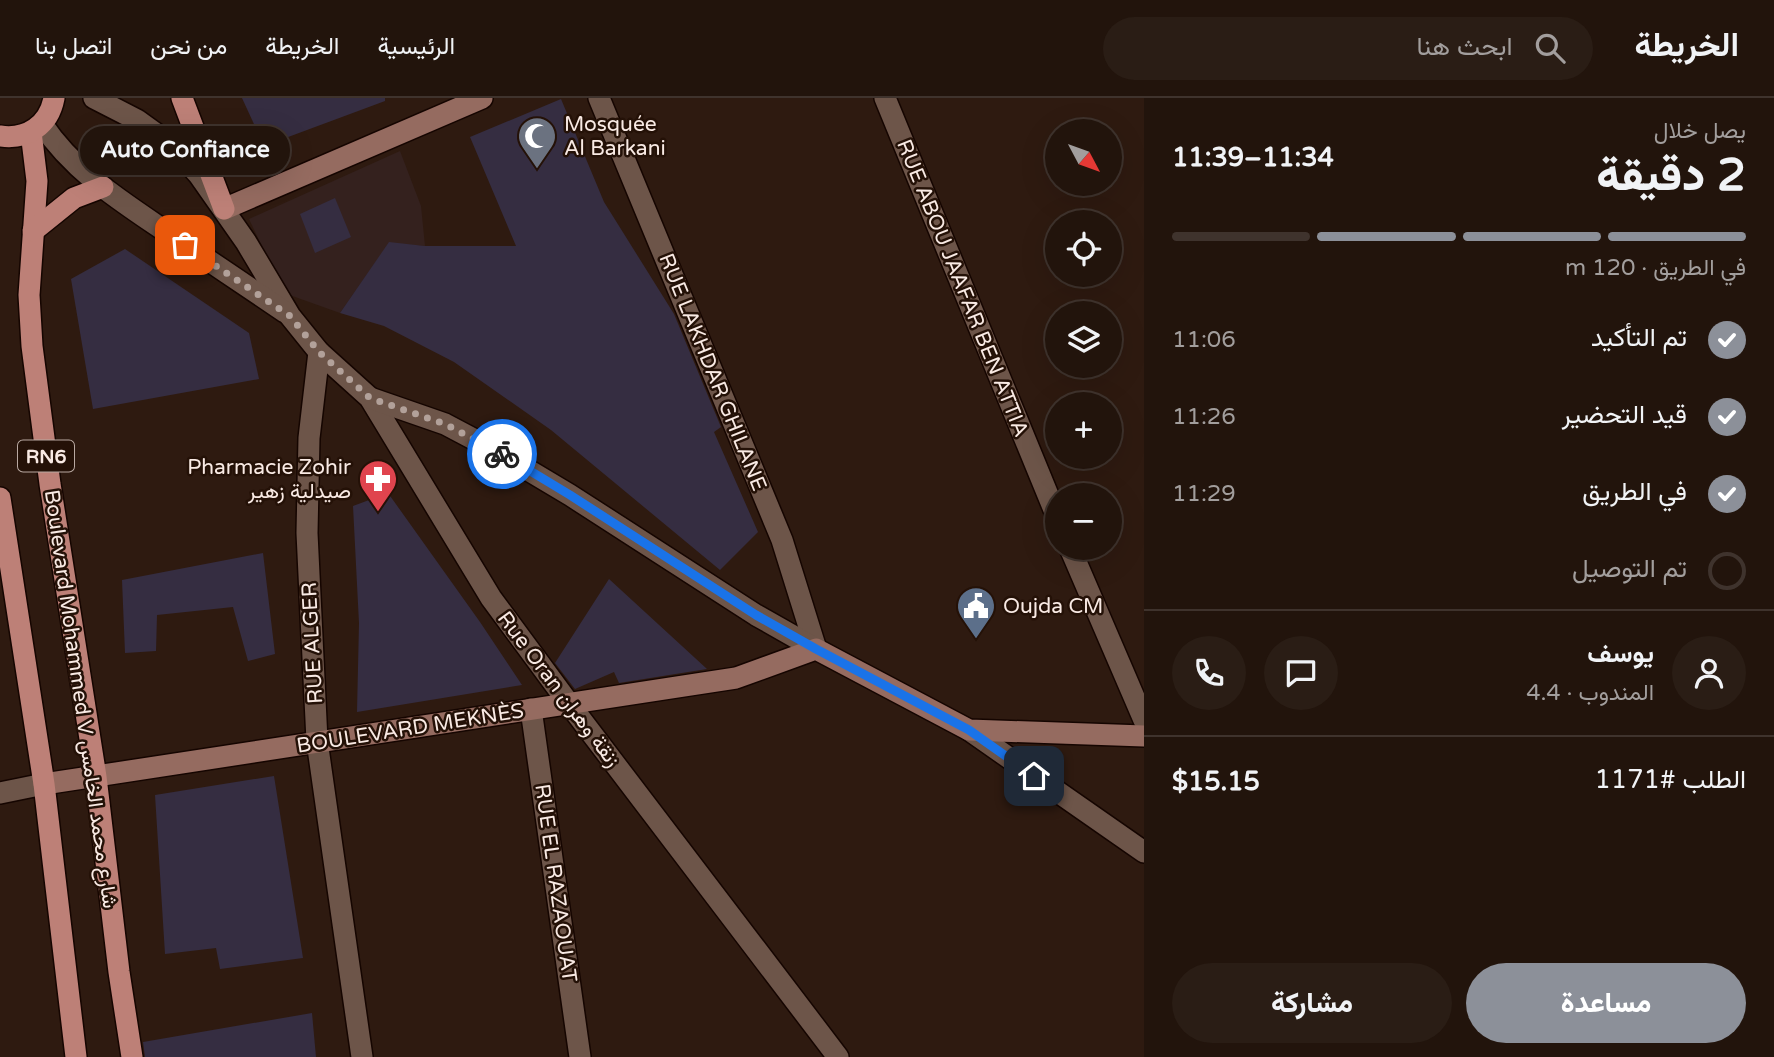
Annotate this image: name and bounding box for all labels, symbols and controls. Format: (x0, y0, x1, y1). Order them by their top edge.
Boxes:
search box (1103, 17, 1593, 80)
text: الخريطة (1635, 26, 1739, 65)
icon: search (1531, 29, 1569, 67)
text: ابحث هنا (1417, 31, 1513, 62)
text: اتصل بنا (35, 32, 112, 61)
text: من نحن (150, 32, 227, 61)
text: الخريطة (265, 32, 339, 61)
text: الرئيسية (377, 32, 455, 61)
place label: Mosquée Al Barkani (564, 112, 666, 161)
mosque icon: Mosquée Al Barkani (516, 115, 558, 170)
text: يصل خلال (1654, 117, 1746, 145)
north arrow (1045, 119, 1122, 196)
map controls (1045, 119, 1122, 560)
callout: Auto Confiance (80, 126, 290, 175)
text: Auto Confiance (100, 136, 270, 164)
street label: RUE ABOU JAAFAR BEN ATTIA (891, 136, 1034, 441)
text: 11:34–11:39 (1172, 142, 1334, 173)
text: 2 دقيقة (1596, 148, 1746, 203)
button: locate (1045, 210, 1122, 287)
pin (155, 215, 215, 275)
icon: bag (166, 226, 204, 264)
street label: RUE LAKHDAR GHILANE (653, 250, 772, 495)
text: في الطريق · 120 m (1565, 254, 1746, 282)
button: layers (1045, 301, 1122, 378)
icon: check (1708, 321, 1746, 359)
text: تم التأكيد (1591, 322, 1687, 353)
text: 11:06 (1172, 326, 1236, 354)
button: + (1045, 392, 1122, 469)
icon: check (1708, 398, 1746, 436)
text: قيد التحضير (1562, 399, 1687, 430)
text: 11:26 (1172, 403, 1236, 431)
courier (467, 419, 537, 489)
icon: bike (483, 435, 521, 473)
road number: RN6 (18, 440, 74, 472)
place label: Pharmacie Zohir صيدلية زهير (187, 455, 351, 504)
pharmacy icon: Pharmacie Zohir صيدلية زهير (357, 458, 399, 513)
icon: check (1708, 475, 1746, 513)
text: في الطريق (1582, 476, 1687, 507)
text: 11:29 (1172, 480, 1236, 508)
button: − (1045, 483, 1122, 560)
street label: Boulevard Mohammed V شارع محمد الخامس (38, 488, 122, 910)
text: تم التوصيل (1572, 553, 1687, 584)
street label: RUE ALGER (297, 582, 328, 704)
public building icon: Oujda CM (955, 585, 997, 640)
place label: Oujda CM (1003, 594, 1103, 619)
street label: Rue Oran زنقة وهران (492, 607, 625, 772)
button: phone (1172, 636, 1246, 710)
button: chat (1264, 636, 1338, 710)
button: person (1672, 636, 1746, 710)
text: يوسف (1587, 638, 1654, 669)
text: المندوب · 4.4 (1526, 679, 1654, 707)
street label: BOULEVARD MEKNÈS (295, 698, 525, 759)
pin (1004, 746, 1064, 806)
icon: home (1015, 757, 1053, 795)
text: الطلب #1171 (1595, 764, 1746, 795)
text: $15.15 (1172, 766, 1260, 797)
street label: RUE EL RAZAOUAT (529, 782, 582, 984)
button: مشاركة (1172, 963, 1452, 1043)
button: مساعدة (1466, 963, 1746, 1043)

